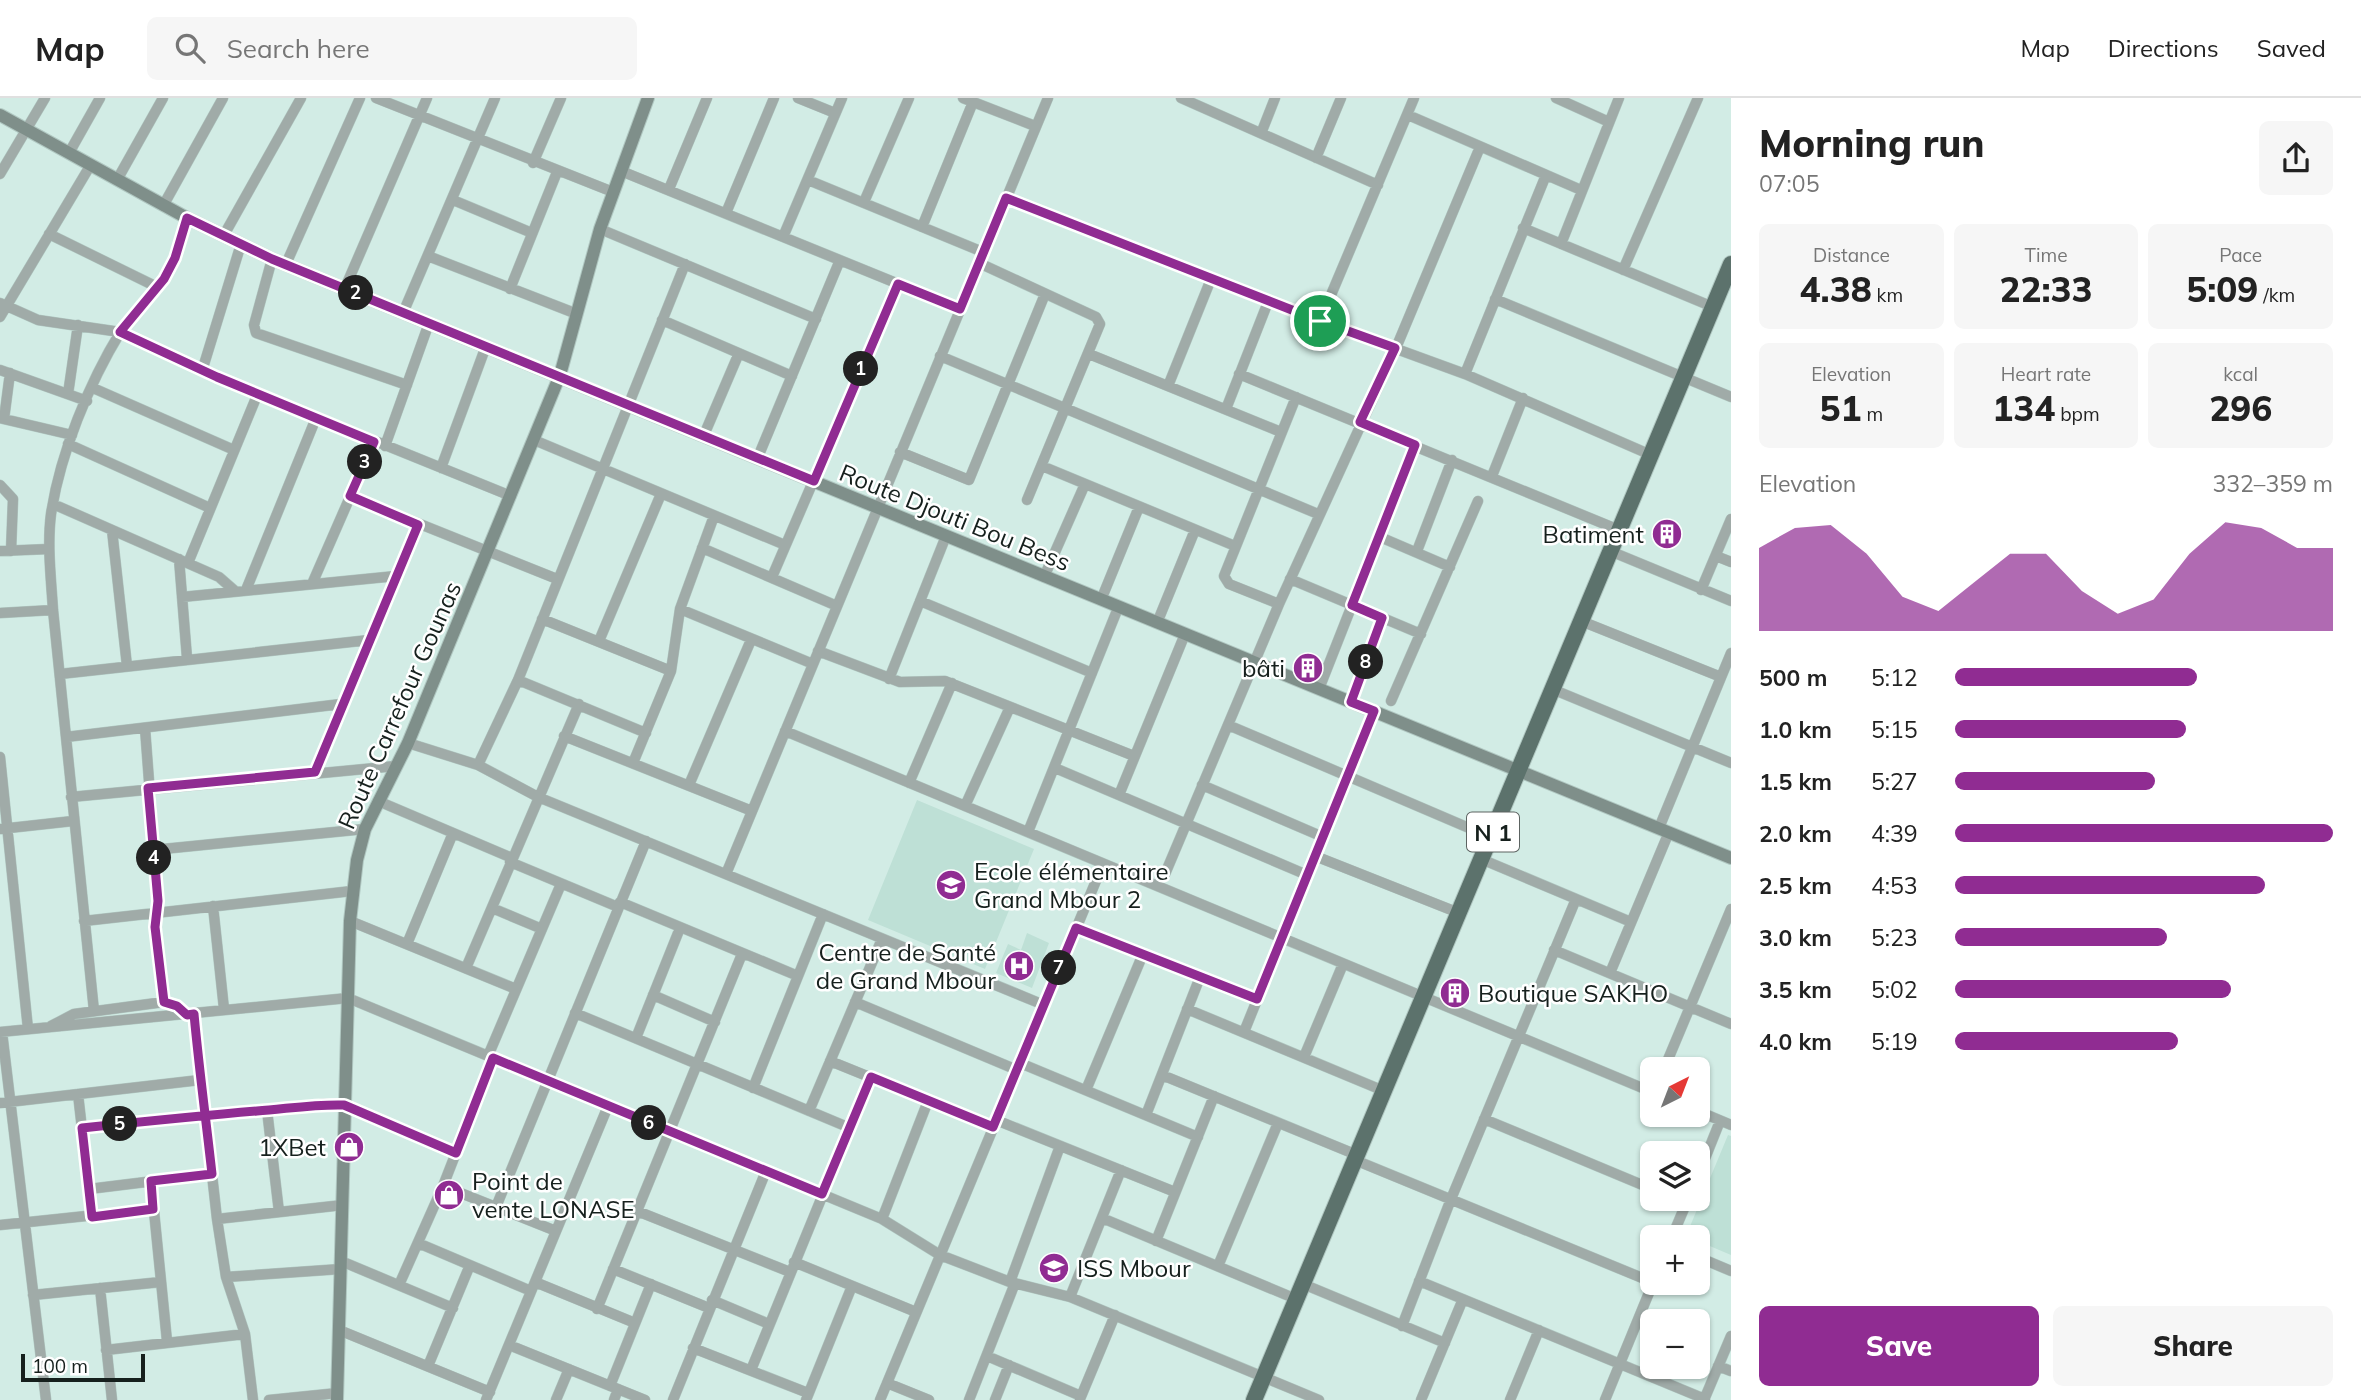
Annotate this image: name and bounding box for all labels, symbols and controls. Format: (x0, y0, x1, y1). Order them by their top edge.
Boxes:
search box (147, 17, 637, 80)
text: Map (35, 28, 105, 69)
icon: search (171, 29, 209, 67)
text: Search here (227, 32, 370, 65)
text: Map (2020, 33, 2070, 63)
text: Directions (2108, 33, 2219, 63)
text: Saved (2257, 33, 2326, 63)
text: Morning run (1759, 119, 1985, 167)
button: share (2259, 121, 2333, 195)
text: 07:05 (1759, 169, 1819, 198)
text: Distance (1813, 243, 1890, 267)
text: Time (2024, 243, 2068, 267)
text: Pace (2219, 243, 2262, 267)
text: 4.38 (1800, 267, 1872, 311)
text: 22:33 (1999, 267, 2093, 311)
text: 5:09 (2186, 267, 2258, 311)
pin: 2 (338, 276, 374, 310)
text: 2 (350, 280, 361, 304)
text: km (1872, 283, 1903, 307)
text: /km (2258, 283, 2295, 307)
pin (1290, 291, 1350, 351)
icon: arrive (1301, 302, 1339, 340)
pin: 1 (844, 352, 878, 386)
text: 1 (855, 356, 866, 380)
text: Elevation (1811, 362, 1892, 386)
text: Heart rate (2001, 362, 2091, 386)
text: kcal (2223, 362, 2258, 386)
text: 51 (1819, 386, 1862, 430)
text: 134 (1992, 386, 2055, 430)
text: 296 (2209, 386, 2272, 430)
text: m (1862, 402, 1883, 426)
text: bpm (2055, 402, 2100, 426)
pin: 3 (348, 444, 382, 480)
text: 3 (359, 449, 370, 473)
street label: Route Djouti Bou Bess (835, 457, 1075, 577)
text: Elevation (1759, 469, 1856, 498)
text: 332–359 m (2212, 469, 2333, 498)
building icon: Batiment (1650, 517, 1684, 551)
place label: Batiment (1543, 519, 1644, 549)
street label: Route Carrefour Gounas (331, 576, 467, 834)
pin: 8 (1348, 644, 1384, 680)
text: 8 (1360, 649, 1371, 673)
building icon: bâti (1291, 651, 1325, 685)
place label: bâti (1242, 653, 1285, 683)
text: 500 m (1759, 663, 1827, 692)
text: 5:12 (1871, 663, 1918, 692)
text: 1.0 km (1759, 715, 1832, 744)
text: 5:15 (1871, 715, 1918, 744)
text: 1.5 km (1759, 767, 1832, 796)
text: 5:27 (1871, 767, 1918, 796)
road number: N 1 (1467, 812, 1519, 852)
text: 2.0 km (1759, 819, 1832, 848)
text: 4:39 (1871, 819, 1918, 848)
pin: 4 (136, 840, 172, 876)
text: 4 (148, 845, 159, 869)
place label: Ecole élémentaire Grand Mbour 2 (974, 856, 1169, 914)
school or university icon: Ecole élémentaire Grand Mbour 2 (934, 868, 968, 902)
text: 2.5 km (1759, 871, 1832, 900)
text: 4:53 (1871, 871, 1918, 900)
text: 3.0 km (1759, 923, 1832, 952)
text: 5:23 (1871, 923, 1918, 952)
place label: Centre de Santé de Grand Mbour (816, 937, 996, 995)
hospital icon: Centre de Santé de Grand Mbour (1002, 949, 1036, 983)
pin: 7 (1042, 950, 1076, 986)
text: 7 (1053, 955, 1064, 979)
text: 3.5 km (1759, 975, 1832, 1004)
text: 5:02 (1871, 975, 1918, 1004)
building icon: Boutique SAKHO (1438, 976, 1472, 1010)
place label: Boutique SAKHO (1478, 978, 1668, 1008)
text: 4.0 km (1759, 1027, 1832, 1056)
text: 5:19 (1871, 1027, 1918, 1056)
north arrow (1640, 1057, 1710, 1127)
map controls (1640, 1057, 1710, 1379)
pin: 6 (632, 1105, 666, 1140)
pin: 5 (102, 1107, 138, 1142)
text: 6 (643, 1110, 654, 1134)
text: 5 (114, 1111, 125, 1135)
shop icon: 1XBet (332, 1130, 366, 1164)
place label: 1XBet (258, 1132, 326, 1162)
button: layers (1640, 1141, 1710, 1211)
place label: Point de vente LONASE (472, 1166, 635, 1224)
shop icon: Point de vente LONASE (432, 1178, 466, 1212)
button: + (1640, 1225, 1710, 1295)
school or university icon: ISS Mbour (1037, 1251, 1071, 1285)
place label: ISS Mbour (1077, 1253, 1191, 1283)
button: Save (1759, 1306, 2039, 1386)
button: Share (2053, 1306, 2333, 1386)
button: − (1640, 1309, 1710, 1379)
scale bar (21, 1351, 145, 1383)
text: 100 m (32, 1354, 88, 1378)

